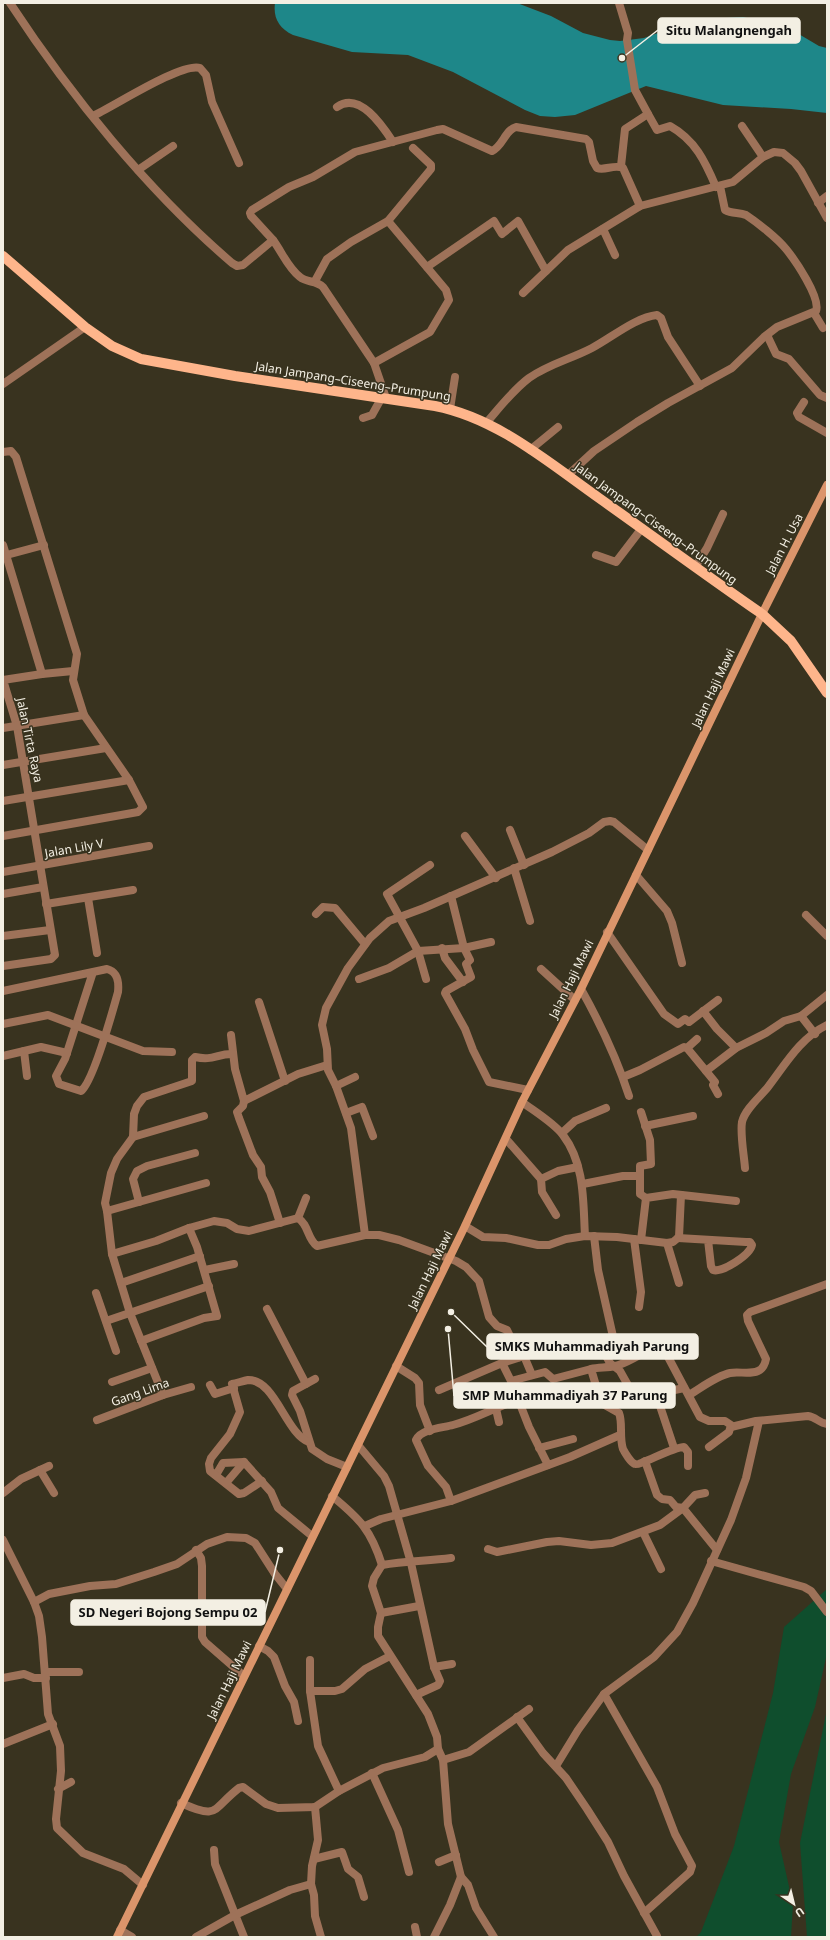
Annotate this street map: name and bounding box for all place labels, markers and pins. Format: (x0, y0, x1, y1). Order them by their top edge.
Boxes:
callout: Situ Malangnengah (658, 18, 800, 43)
callout: SMKS Muhammadiyah Parung (487, 1334, 698, 1359)
callout: SMP Muhammadiyah 37 Parung (454, 1383, 675, 1408)
callout: SD Negeri Bojong Sempu 02 (71, 1600, 265, 1625)

